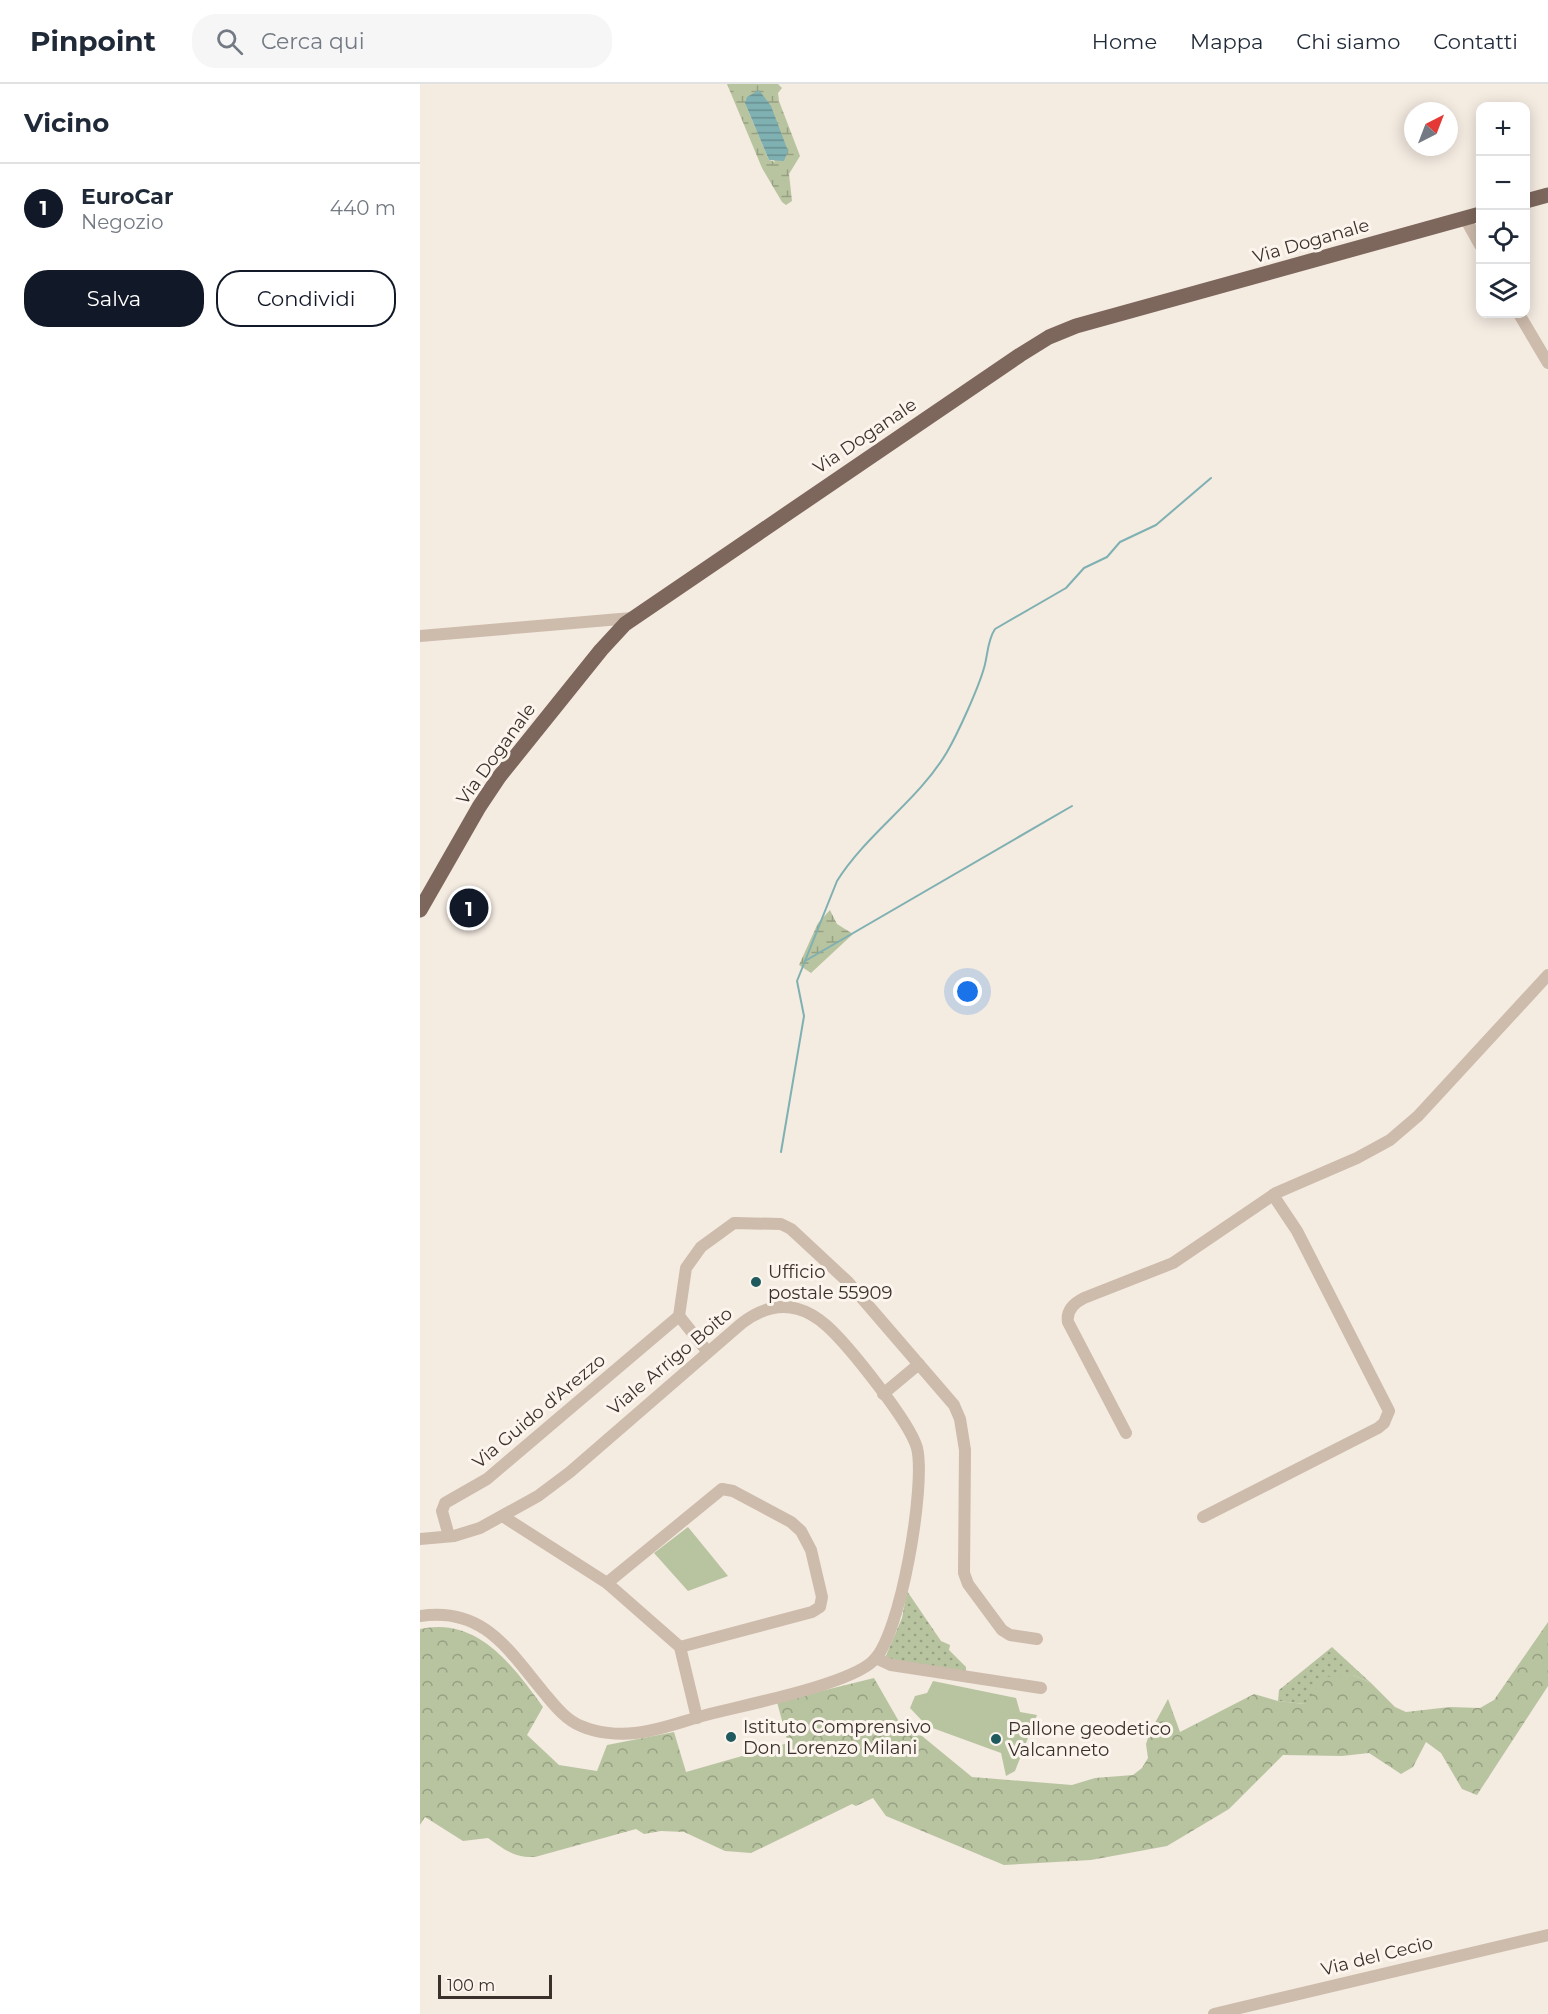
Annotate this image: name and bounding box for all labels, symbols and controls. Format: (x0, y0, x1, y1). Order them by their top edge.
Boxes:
search box (192, 14, 612, 68)
text: Pinpoint (30, 24, 156, 58)
icon: search (213, 25, 246, 58)
text: Cerca qui (261, 28, 365, 55)
text: Home (1092, 29, 1157, 54)
text: Mappa (1190, 29, 1263, 54)
text: Chi siamo (1296, 29, 1400, 54)
text: Contatti (1433, 29, 1518, 54)
north arrow (1404, 102, 1458, 156)
map controls (1476, 102, 1530, 318)
button: + (1476, 102, 1530, 156)
text: Vicino (24, 107, 109, 139)
button: − (1476, 156, 1530, 210)
text: EuroCar (81, 183, 173, 210)
text: 1 (40, 196, 47, 220)
text: 440 m (330, 196, 396, 220)
text: Negozio (81, 210, 164, 234)
button: locate (1476, 210, 1530, 264)
street label: Via Doganale (1250, 214, 1372, 268)
button: layers (1476, 264, 1530, 318)
button: Salva (24, 270, 204, 327)
button: Condividi (216, 270, 396, 327)
street label: Via Doganale (809, 393, 921, 479)
street label: Via Doganale (452, 699, 540, 809)
pin: 1 (449, 886, 488, 930)
your location (953, 977, 982, 1006)
place label: Ufficio postale 55909 (768, 1261, 892, 1304)
marker: Ufficio postale 55909 (749, 1275, 763, 1289)
street label: Viale Arrigo Boito (603, 1302, 737, 1420)
street label: Via Guido d'Arezzo (468, 1349, 610, 1473)
place label: Istituto Comprensivo Don Lorenzo Milani (743, 1716, 931, 1759)
place label: Pallone geodetico Valcanneto (1008, 1718, 1171, 1761)
marker: Istituto Comprensivo Don Lorenzo Milani (724, 1730, 738, 1744)
marker: Pallone geodetico Valcanneto (989, 1732, 1003, 1746)
street label: Via del Cecio (1319, 1931, 1435, 1981)
scale bar (438, 1972, 552, 2000)
text: 100 m (447, 1976, 495, 1995)

